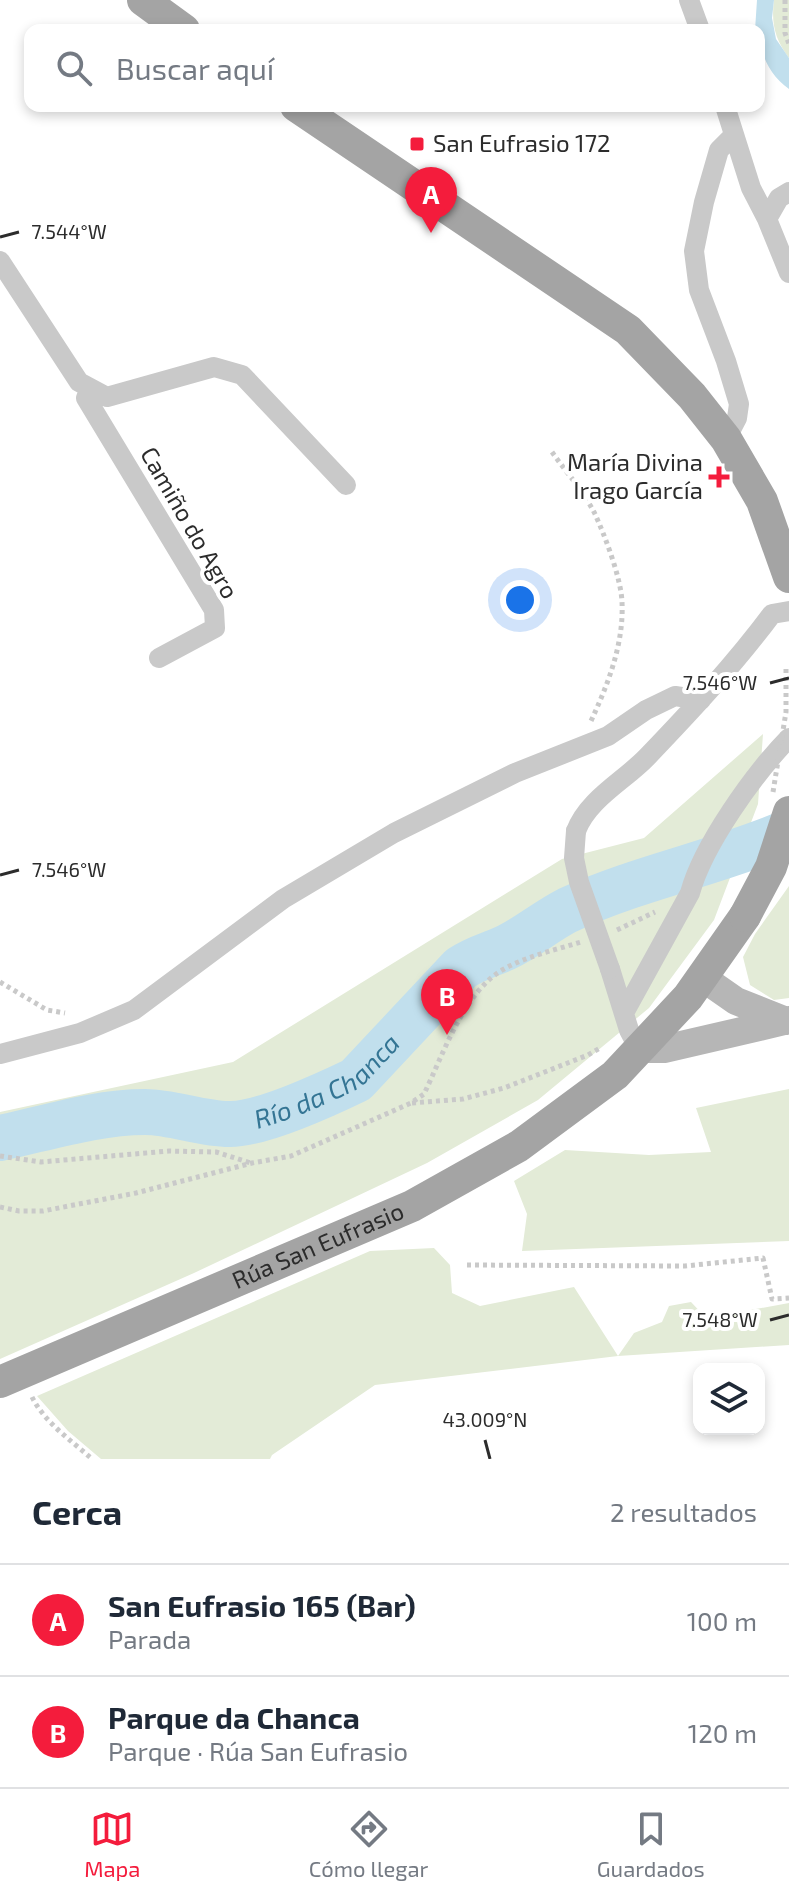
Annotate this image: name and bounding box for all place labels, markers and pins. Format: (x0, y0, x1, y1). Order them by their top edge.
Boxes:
place label: San Eufrasio 172 (433, 128, 610, 157)
marker: San Eufrasio 172 (408, 135, 426, 153)
pin: A (405, 167, 457, 233)
place label: María Divina Irago García (567, 447, 703, 504)
marker: María Divina Irago García (710, 468, 728, 486)
pin: B (421, 969, 473, 1035)

